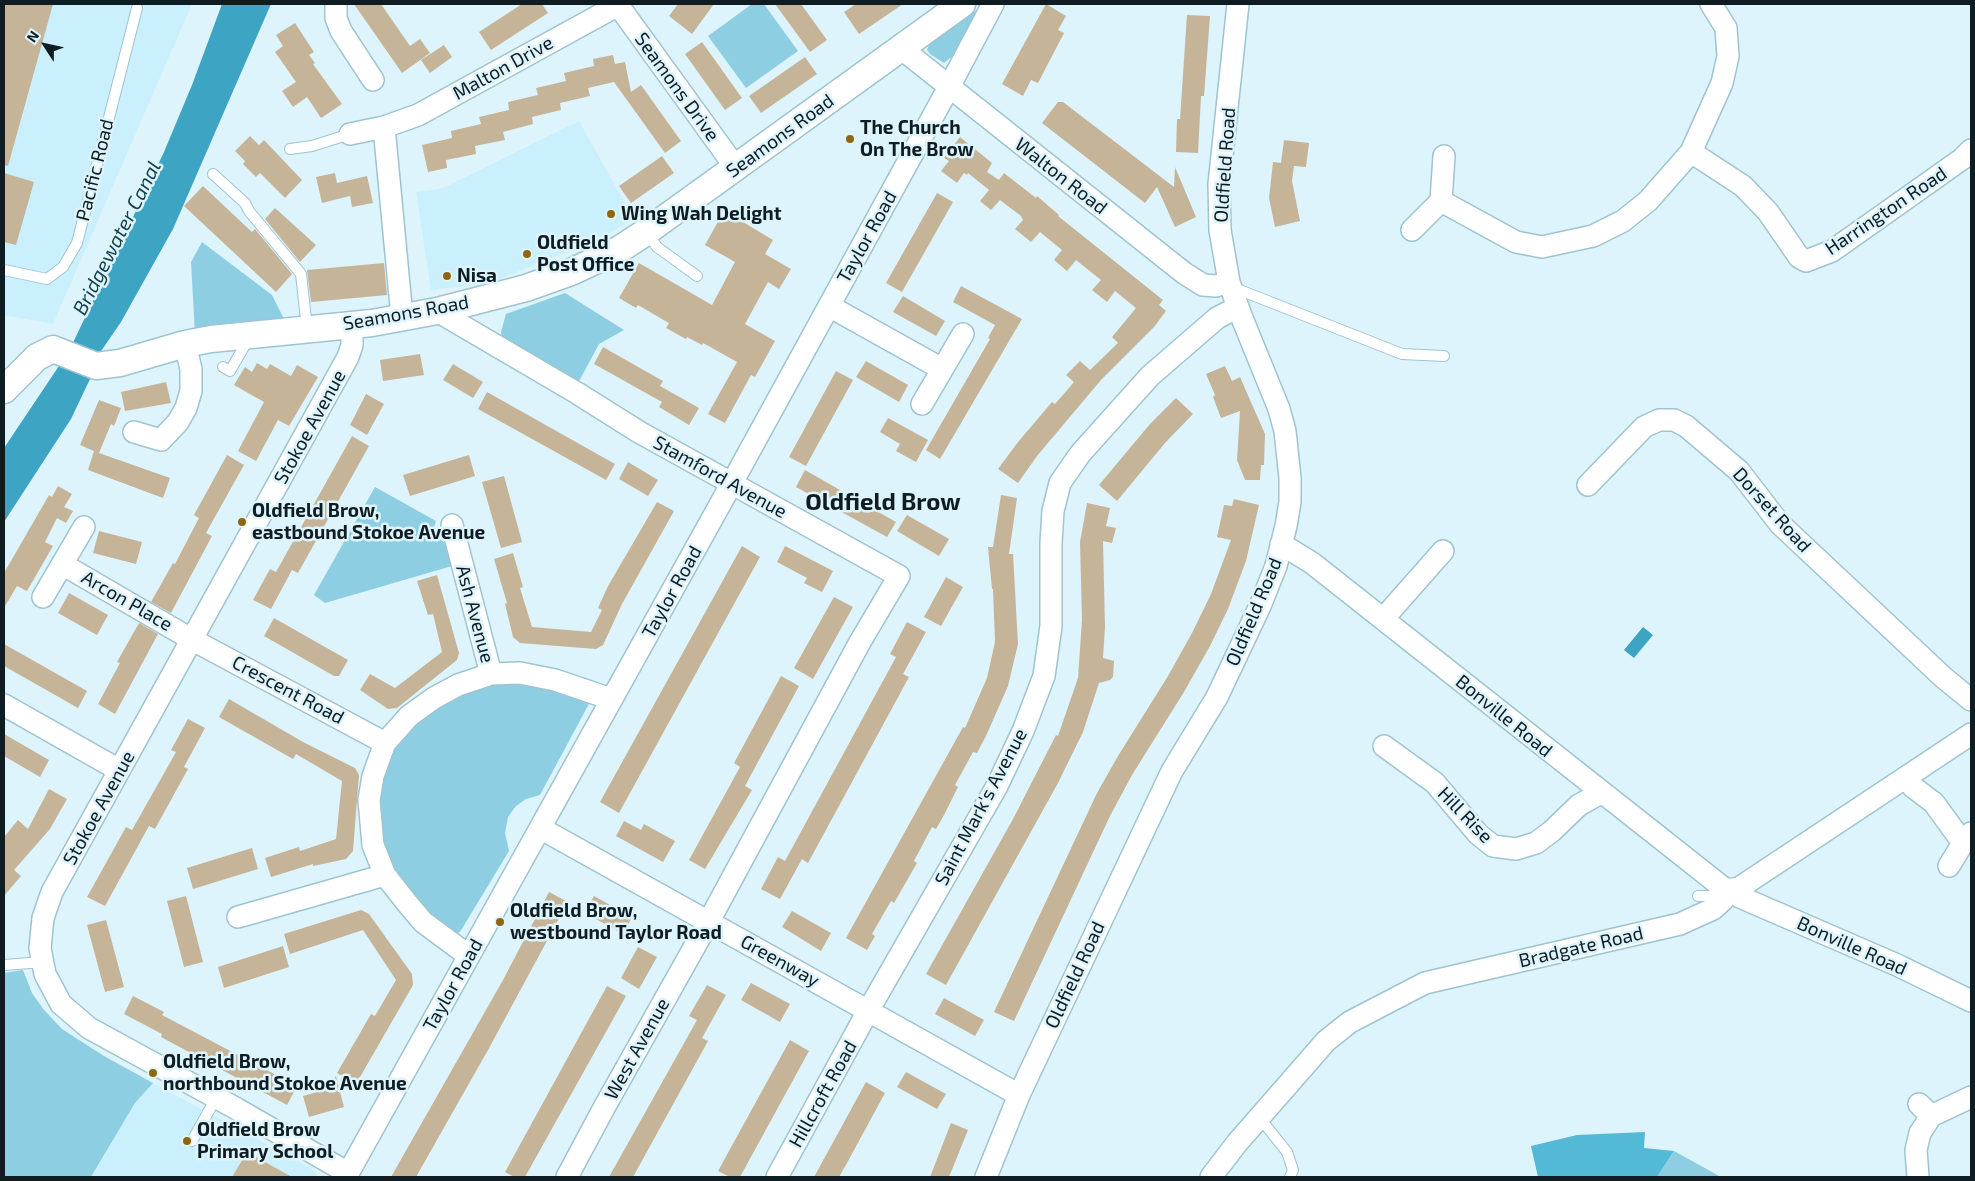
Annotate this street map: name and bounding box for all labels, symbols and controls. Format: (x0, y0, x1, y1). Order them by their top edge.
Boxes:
north arrow (20, 20, 70, 70)
text: N (22, 27, 42, 45)
street label: Seamons Drive (630, 28, 724, 146)
street label: Malton Drive (449, 31, 557, 105)
street label: Seamons Road (722, 89, 838, 183)
street label: Oldfield Road (1210, 107, 1240, 223)
street label: Pacific Road (71, 117, 119, 223)
place label: The Church On The Brow (860, 117, 974, 161)
marker: The Church On The Brow (844, 133, 856, 145)
street label: Walton Road (1010, 133, 1112, 219)
water label: Bridgewater Canal (68, 157, 166, 319)
street label: Harrington Road (1821, 162, 1951, 260)
street label: Taylor Road (832, 187, 902, 287)
place label: Wing Wah Delight (621, 203, 781, 225)
marker: Wing Wah Delight (605, 208, 617, 220)
place label: Oldfield Post Office (537, 232, 634, 276)
marker: Oldfield Post Office (521, 248, 533, 260)
place label: Nisa (457, 265, 497, 287)
marker: Nisa (441, 270, 453, 282)
street label: Seamons Road (341, 291, 471, 335)
street label: Stokoe Avenue (269, 366, 351, 488)
street label: Stamford Avenue (649, 431, 791, 523)
street label: Dorset Road (1728, 463, 1816, 557)
district label: Oldfield Brow (805, 488, 961, 516)
place label: Oldfield Brow, eastbound Stokoe Avenue (252, 500, 485, 544)
marker: Oldfield Brow, eastbound Stokoe Avenue (236, 516, 248, 528)
street label: Taylor Road (637, 542, 707, 642)
street label: Oldfield Road (1221, 554, 1287, 670)
street label: Ash Avenue (451, 563, 499, 665)
street label: Arcon Place (78, 566, 176, 636)
street label: Crescent Road (228, 651, 348, 729)
street label: Bonville Road (1451, 670, 1557, 762)
street label: Saint Mark's Avenue (930, 725, 1032, 889)
street label: Stokoe Avenue (58, 747, 140, 869)
street label: Hill Rise (1433, 782, 1497, 848)
place label: Oldfield Brow, westbound Taylor Road (510, 900, 722, 944)
street label: Bonville Road (1794, 912, 1910, 980)
marker: Oldfield Brow, westbound Taylor Road (494, 916, 506, 928)
street label: Oldfield Road (1040, 918, 1110, 1032)
street label: Bradgate Road (1517, 922, 1645, 972)
street label: Greenway (737, 930, 823, 992)
street label: Taylor Road (418, 935, 488, 1035)
street label: West Avenue (600, 994, 674, 1104)
street label: Hillcroft Road (784, 1037, 862, 1151)
place label: Oldfield Brow, northbound Stokoe Avenue (163, 1051, 407, 1095)
marker: Oldfield Brow, northbound Stokoe Avenue (147, 1067, 159, 1079)
place label: Oldfield Brow Primary School (197, 1119, 334, 1163)
marker: Oldfield Brow Primary School (181, 1135, 193, 1147)

